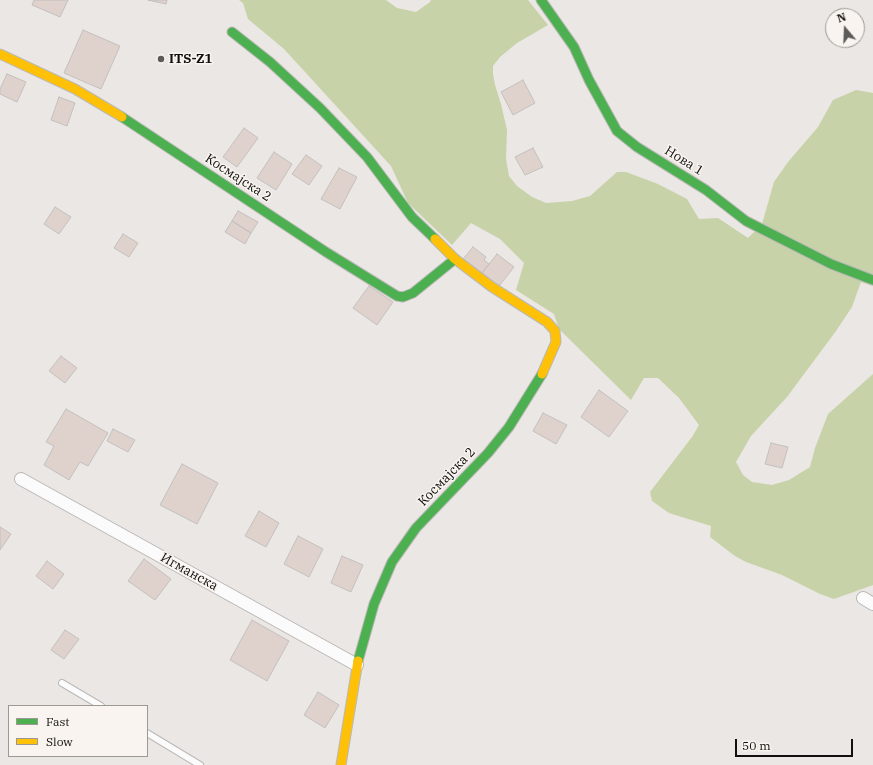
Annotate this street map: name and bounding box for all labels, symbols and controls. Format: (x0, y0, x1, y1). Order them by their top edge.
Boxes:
north arrow (825, 8, 865, 48)
text: N (835, 10, 848, 26)
place label: ITS-Z1 (169, 51, 212, 67)
marker: ITS-Z1 (156, 54, 166, 64)
street label: Нова 1 (662, 143, 706, 179)
street label: Космајска 2 (202, 151, 274, 205)
street label: Космајска 2 (415, 444, 479, 510)
street label: Игманска (158, 550, 220, 594)
legend (8, 705, 148, 757)
text: Fast (46, 714, 70, 729)
scale bar (737, 731, 855, 757)
text: Slow (46, 734, 73, 749)
text: 50 m (742, 738, 771, 753)

